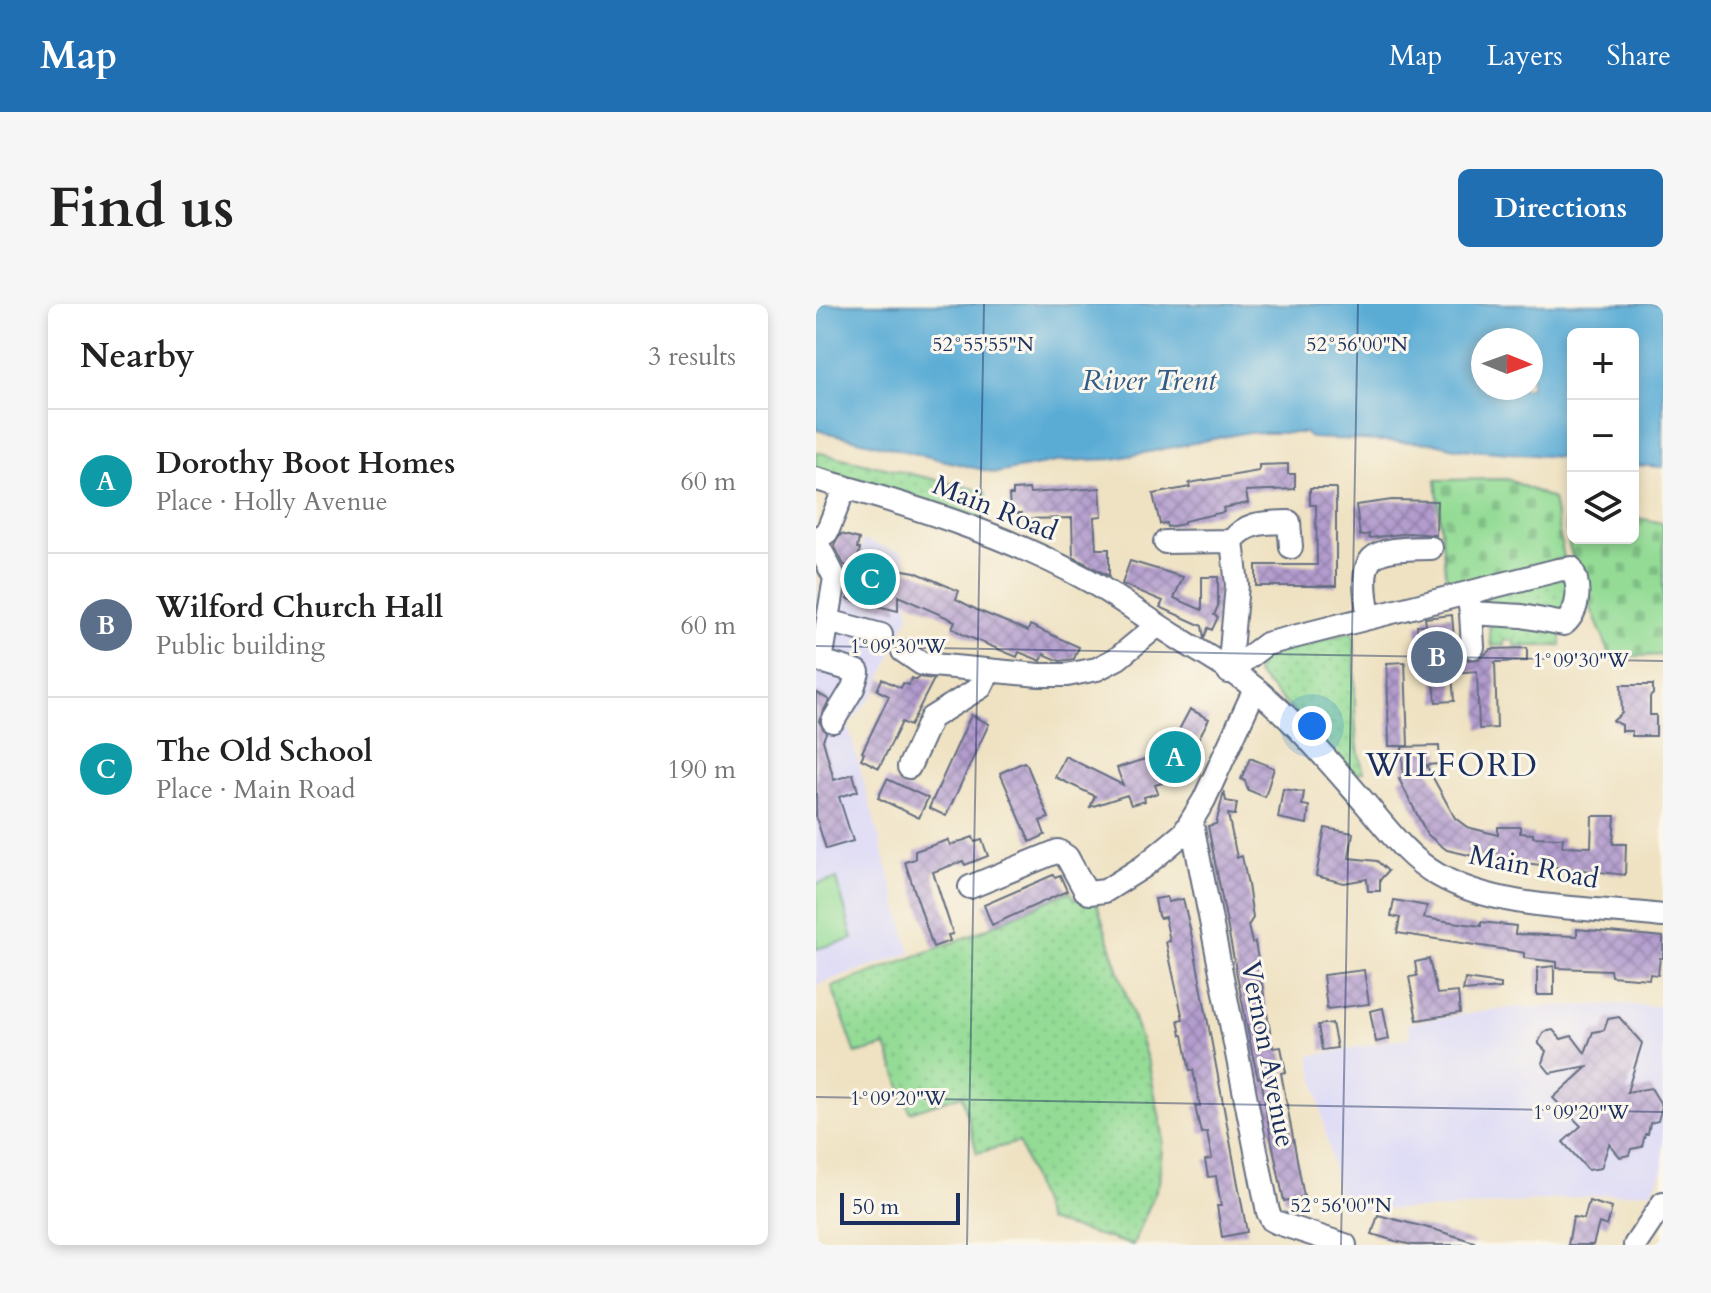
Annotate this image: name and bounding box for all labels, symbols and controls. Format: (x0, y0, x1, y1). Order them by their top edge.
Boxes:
text: Map (40, 30, 117, 82)
text: Map (1389, 37, 1442, 75)
text: Layers (1486, 37, 1563, 75)
text: Share (1607, 37, 1671, 75)
button: Directions (1458, 169, 1663, 247)
text: Find us (48, 171, 234, 246)
north arrow (1471, 328, 1543, 400)
map controls (1567, 328, 1639, 544)
button: + (1567, 328, 1639, 400)
text: 52°55'55"N (932, 331, 1034, 358)
text: 52°56'00"N (1306, 331, 1408, 358)
text: Nearby (80, 333, 195, 379)
text: 3 results (648, 339, 736, 374)
water label: River Trent (1082, 360, 1218, 401)
button: − (1567, 400, 1639, 472)
text: Dorothy Boot Homes (156, 443, 455, 484)
text: A (96, 464, 116, 499)
text: 60 m (680, 464, 736, 499)
street label: Main Road (927, 466, 1063, 550)
button: layers (1567, 472, 1639, 544)
text: Place · Holly Avenue (156, 484, 388, 519)
pin: C (844, 549, 896, 609)
text: Wilford Church Hall (156, 587, 443, 628)
text: B (97, 608, 115, 643)
text: 60 m (680, 608, 736, 643)
pin: B (1411, 627, 1463, 687)
text: Public building (156, 628, 325, 663)
text: 1°09'30"W (850, 633, 947, 660)
text: 1°09'30"W (1533, 647, 1630, 674)
your location (1292, 706, 1332, 746)
pin: A (1149, 727, 1201, 787)
text: The Old School (156, 731, 373, 772)
district label: WILFORD (1364, 744, 1539, 788)
text: C (96, 752, 116, 787)
text: 190 m (667, 752, 736, 787)
text: Place · Main Road (156, 772, 355, 807)
street label: Main Road (1466, 836, 1602, 898)
street label: Vernon Avenue (1231, 958, 1305, 1150)
text: 1°09'20"W (850, 1085, 947, 1112)
text: 1°09'20"W (1533, 1099, 1630, 1126)
scale bar (840, 1189, 960, 1225)
text: 50 m (852, 1192, 899, 1222)
text: 52°56'00"N (1290, 1192, 1392, 1219)

